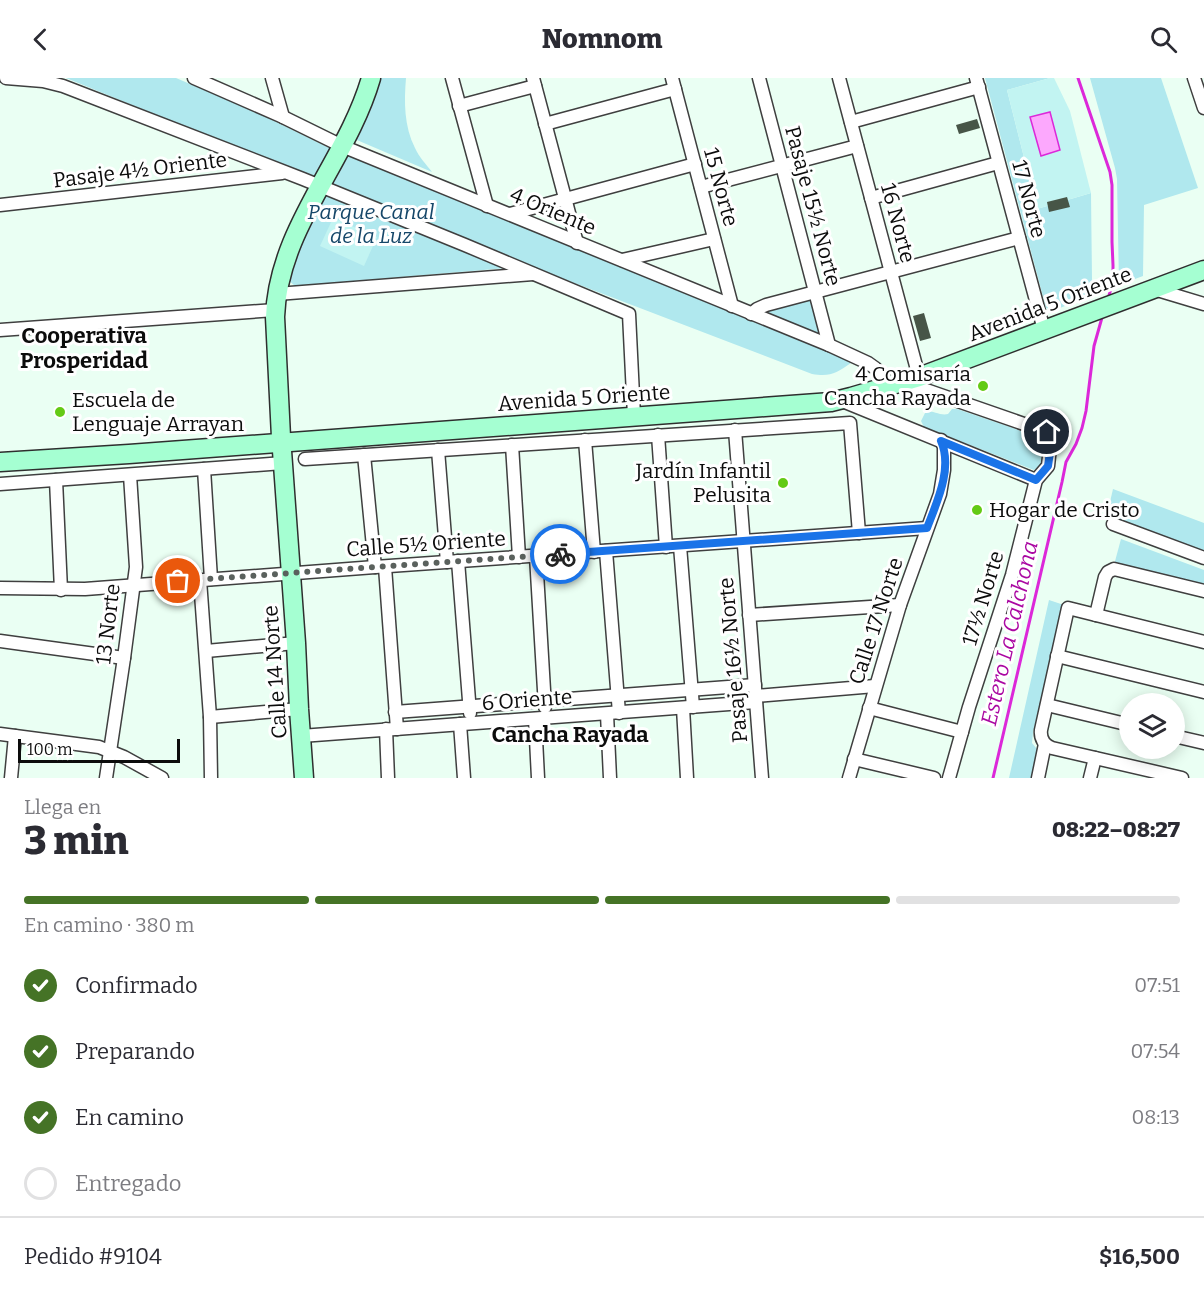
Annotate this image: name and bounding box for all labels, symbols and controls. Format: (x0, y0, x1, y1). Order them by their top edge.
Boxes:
icon: back (24, 23, 57, 56)
text: Nomnom (542, 23, 662, 55)
icon: search (1147, 23, 1180, 56)
street label: Pasaje 15½ Norte (779, 123, 847, 289)
street label: 15 Norte (698, 145, 744, 229)
street label: Pasaje 4½ Oriente (52, 146, 228, 194)
street label: 17 Norte (1006, 157, 1052, 241)
street label: 16 Norte (875, 180, 921, 266)
street label: 4 Oriente (506, 181, 600, 241)
park label: Parque Canal de la Luz (308, 199, 435, 249)
street label: Avenida 5 Oriente (965, 261, 1135, 347)
district label: Cooperativa Prosperidad (20, 322, 148, 374)
place label: 4 Comisaría Cancha Rayada (824, 361, 972, 411)
street label: Avenida 5 Oriente (497, 379, 671, 417)
marker: 4 Comisaría Cancha Rayada (976, 379, 990, 393)
place label: Escuela de Lenguaje Arrayan (72, 387, 244, 437)
marker: Escuela de Lenguaje Arrayan (53, 405, 67, 419)
pin (1021, 406, 1072, 457)
icon: home (1030, 415, 1063, 448)
place label: Jardín Infantil Pelusita (634, 458, 772, 508)
marker: Jardín Infantil Pelusita (776, 476, 790, 490)
place label: Hogar de Cristo (989, 497, 1140, 523)
marker: Hogar de Cristo (970, 503, 984, 517)
courier (530, 524, 590, 584)
street label: Calle 5½ Oriente (345, 525, 507, 563)
icon: bike (544, 538, 577, 571)
water label: Estero La Calchona (975, 538, 1044, 728)
street label: 17½ Norte (956, 548, 1010, 648)
street label: Calle 17 Norte (843, 554, 909, 688)
pin (152, 555, 203, 606)
icon: bag (161, 564, 194, 597)
street label: Pasaje 16½ Norte (713, 576, 753, 744)
street label: 13 Norte (90, 582, 126, 666)
street label: Calle 14 Norte (257, 604, 293, 740)
street label: 6 Oriente (481, 684, 573, 716)
map controls (1119, 693, 1185, 759)
button: layers (1119, 693, 1185, 759)
district label: Cancha Rayada (491, 721, 649, 748)
scale bar (18, 736, 180, 764)
text: 100 m (27, 740, 72, 759)
text: Llega en (24, 795, 101, 819)
text: 08:22–08:27 (1052, 816, 1180, 843)
text: 3 min (24, 818, 129, 864)
text: En camino · 380 m (24, 913, 194, 937)
icon: check (24, 969, 57, 1002)
text: Confirmado (75, 972, 198, 999)
text: 07:51 (1134, 973, 1180, 997)
icon: check (24, 1035, 57, 1068)
text: Preparando (75, 1038, 195, 1065)
text: 07:54 (1131, 1039, 1180, 1063)
icon: check (24, 1101, 57, 1134)
text: En camino (75, 1104, 184, 1131)
text: 08:13 (1131, 1105, 1180, 1129)
text: Entregado (75, 1170, 181, 1197)
text: Pedido #9104 (24, 1243, 162, 1270)
text: $16,500 (1099, 1243, 1180, 1270)

